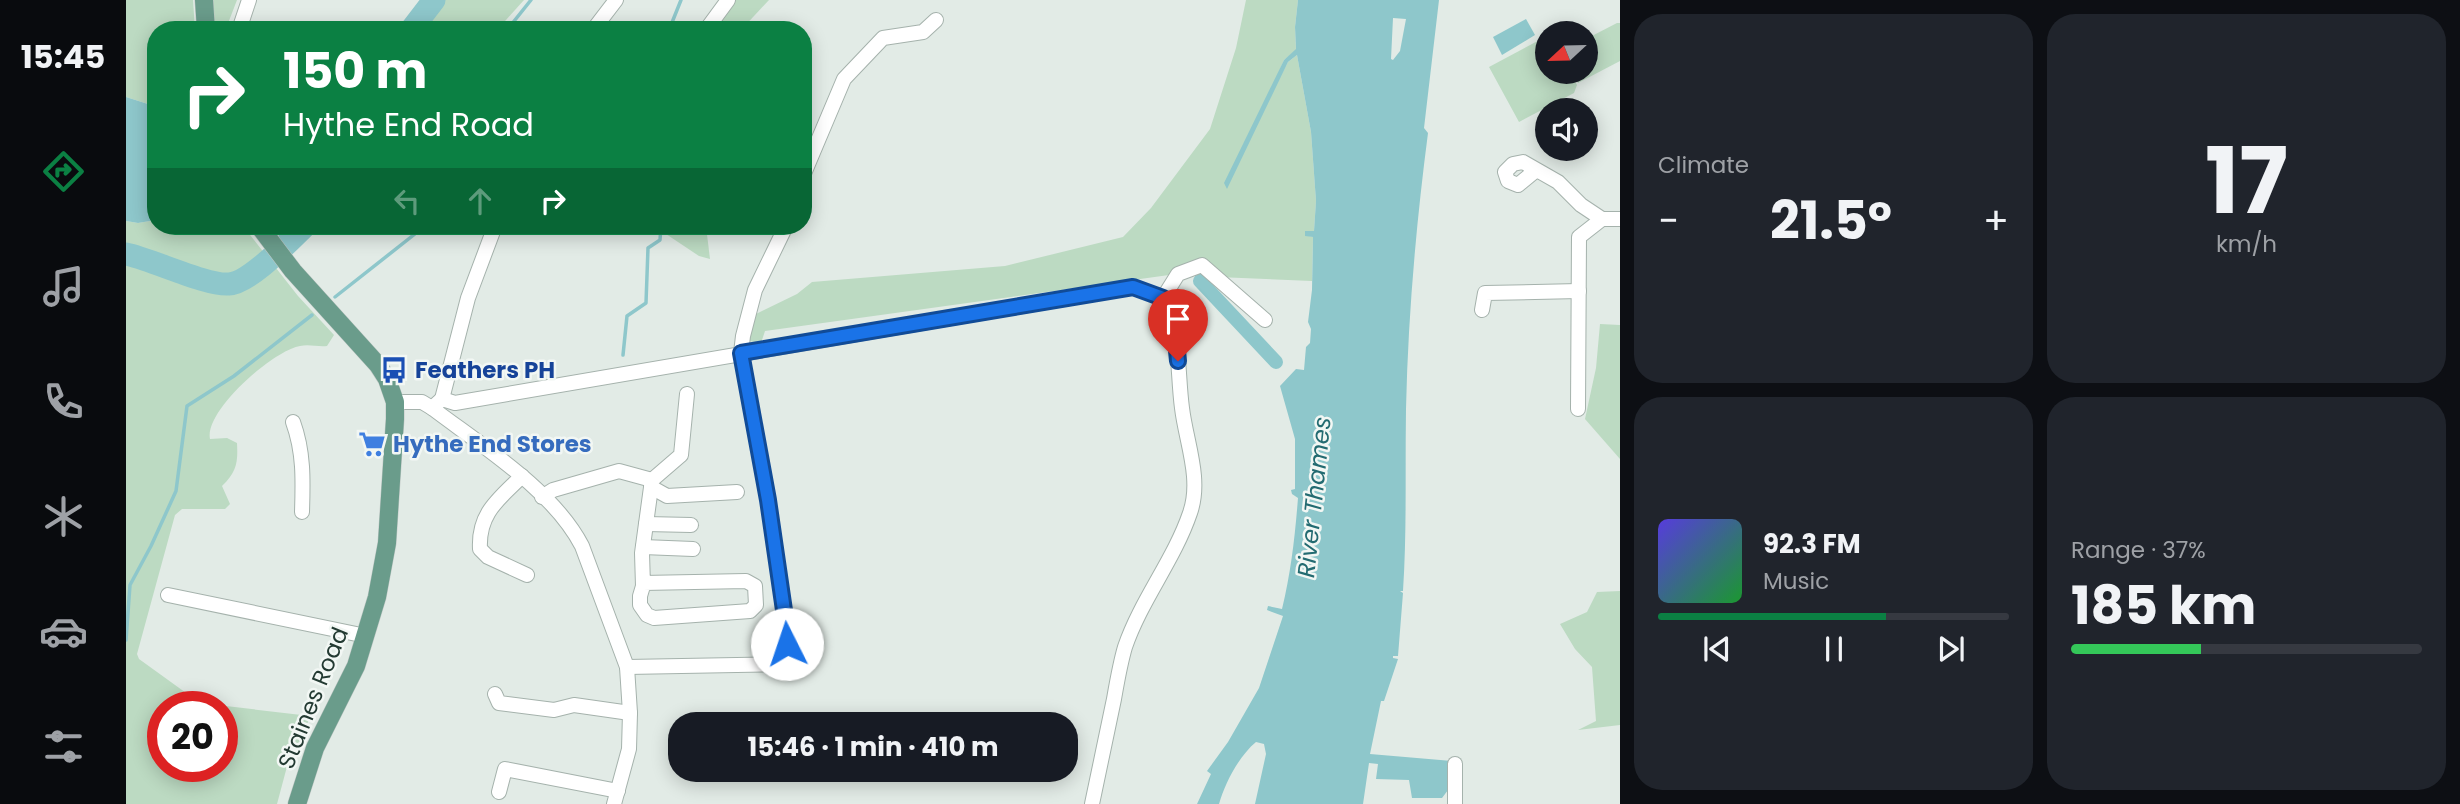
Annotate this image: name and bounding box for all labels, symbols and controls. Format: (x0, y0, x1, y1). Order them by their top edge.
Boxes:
north arrow (1535, 21, 1598, 84)
map controls (1535, 21, 1598, 161)
text: 15:45 (21, 34, 105, 79)
text: 150 m (283, 37, 428, 105)
icon: right (168, 49, 259, 140)
button: sound (1535, 98, 1598, 161)
text: Hythe End Road (283, 102, 534, 147)
text: 17 (2205, 117, 2288, 245)
icon: directions (39, 147, 88, 196)
text: Climate (1658, 149, 1749, 181)
icon: left (388, 182, 426, 220)
icon: ahead (461, 182, 499, 220)
icon: right (534, 182, 572, 220)
text: 21.5° (1770, 184, 1892, 257)
text: − (1658, 194, 1679, 247)
text: + (1983, 194, 2009, 247)
text: km/h (2216, 228, 2277, 260)
icon: music (39, 262, 88, 311)
pin (1148, 289, 1208, 361)
icon: arrive (1159, 300, 1197, 338)
place label: Feathers PH (415, 354, 555, 386)
bus stop icon: Feathers PH (379, 355, 409, 385)
icon: phone (39, 377, 88, 426)
water label: River Thames (1289, 415, 1339, 579)
place label: Hythe End Stores (393, 428, 592, 460)
supermarket icon: Hythe End Stores (357, 429, 387, 459)
icon: climate (39, 492, 88, 541)
text: 92.3 FM (1763, 526, 1861, 562)
text: Range · 37% (2071, 534, 2206, 566)
text: Music (1763, 565, 1829, 597)
text: 185 km (2071, 569, 2256, 642)
icon: car (39, 607, 88, 656)
position arrow (750, 607, 824, 681)
street label: Staines Road (270, 622, 356, 774)
icon: previous (1698, 630, 1736, 668)
icon: pause (1815, 630, 1853, 668)
icon: next (1932, 630, 1970, 668)
speed limit sign: 20 (147, 691, 238, 782)
icon: filters (39, 722, 88, 771)
text: 15:46 · 1 min · 410 m (747, 729, 999, 765)

